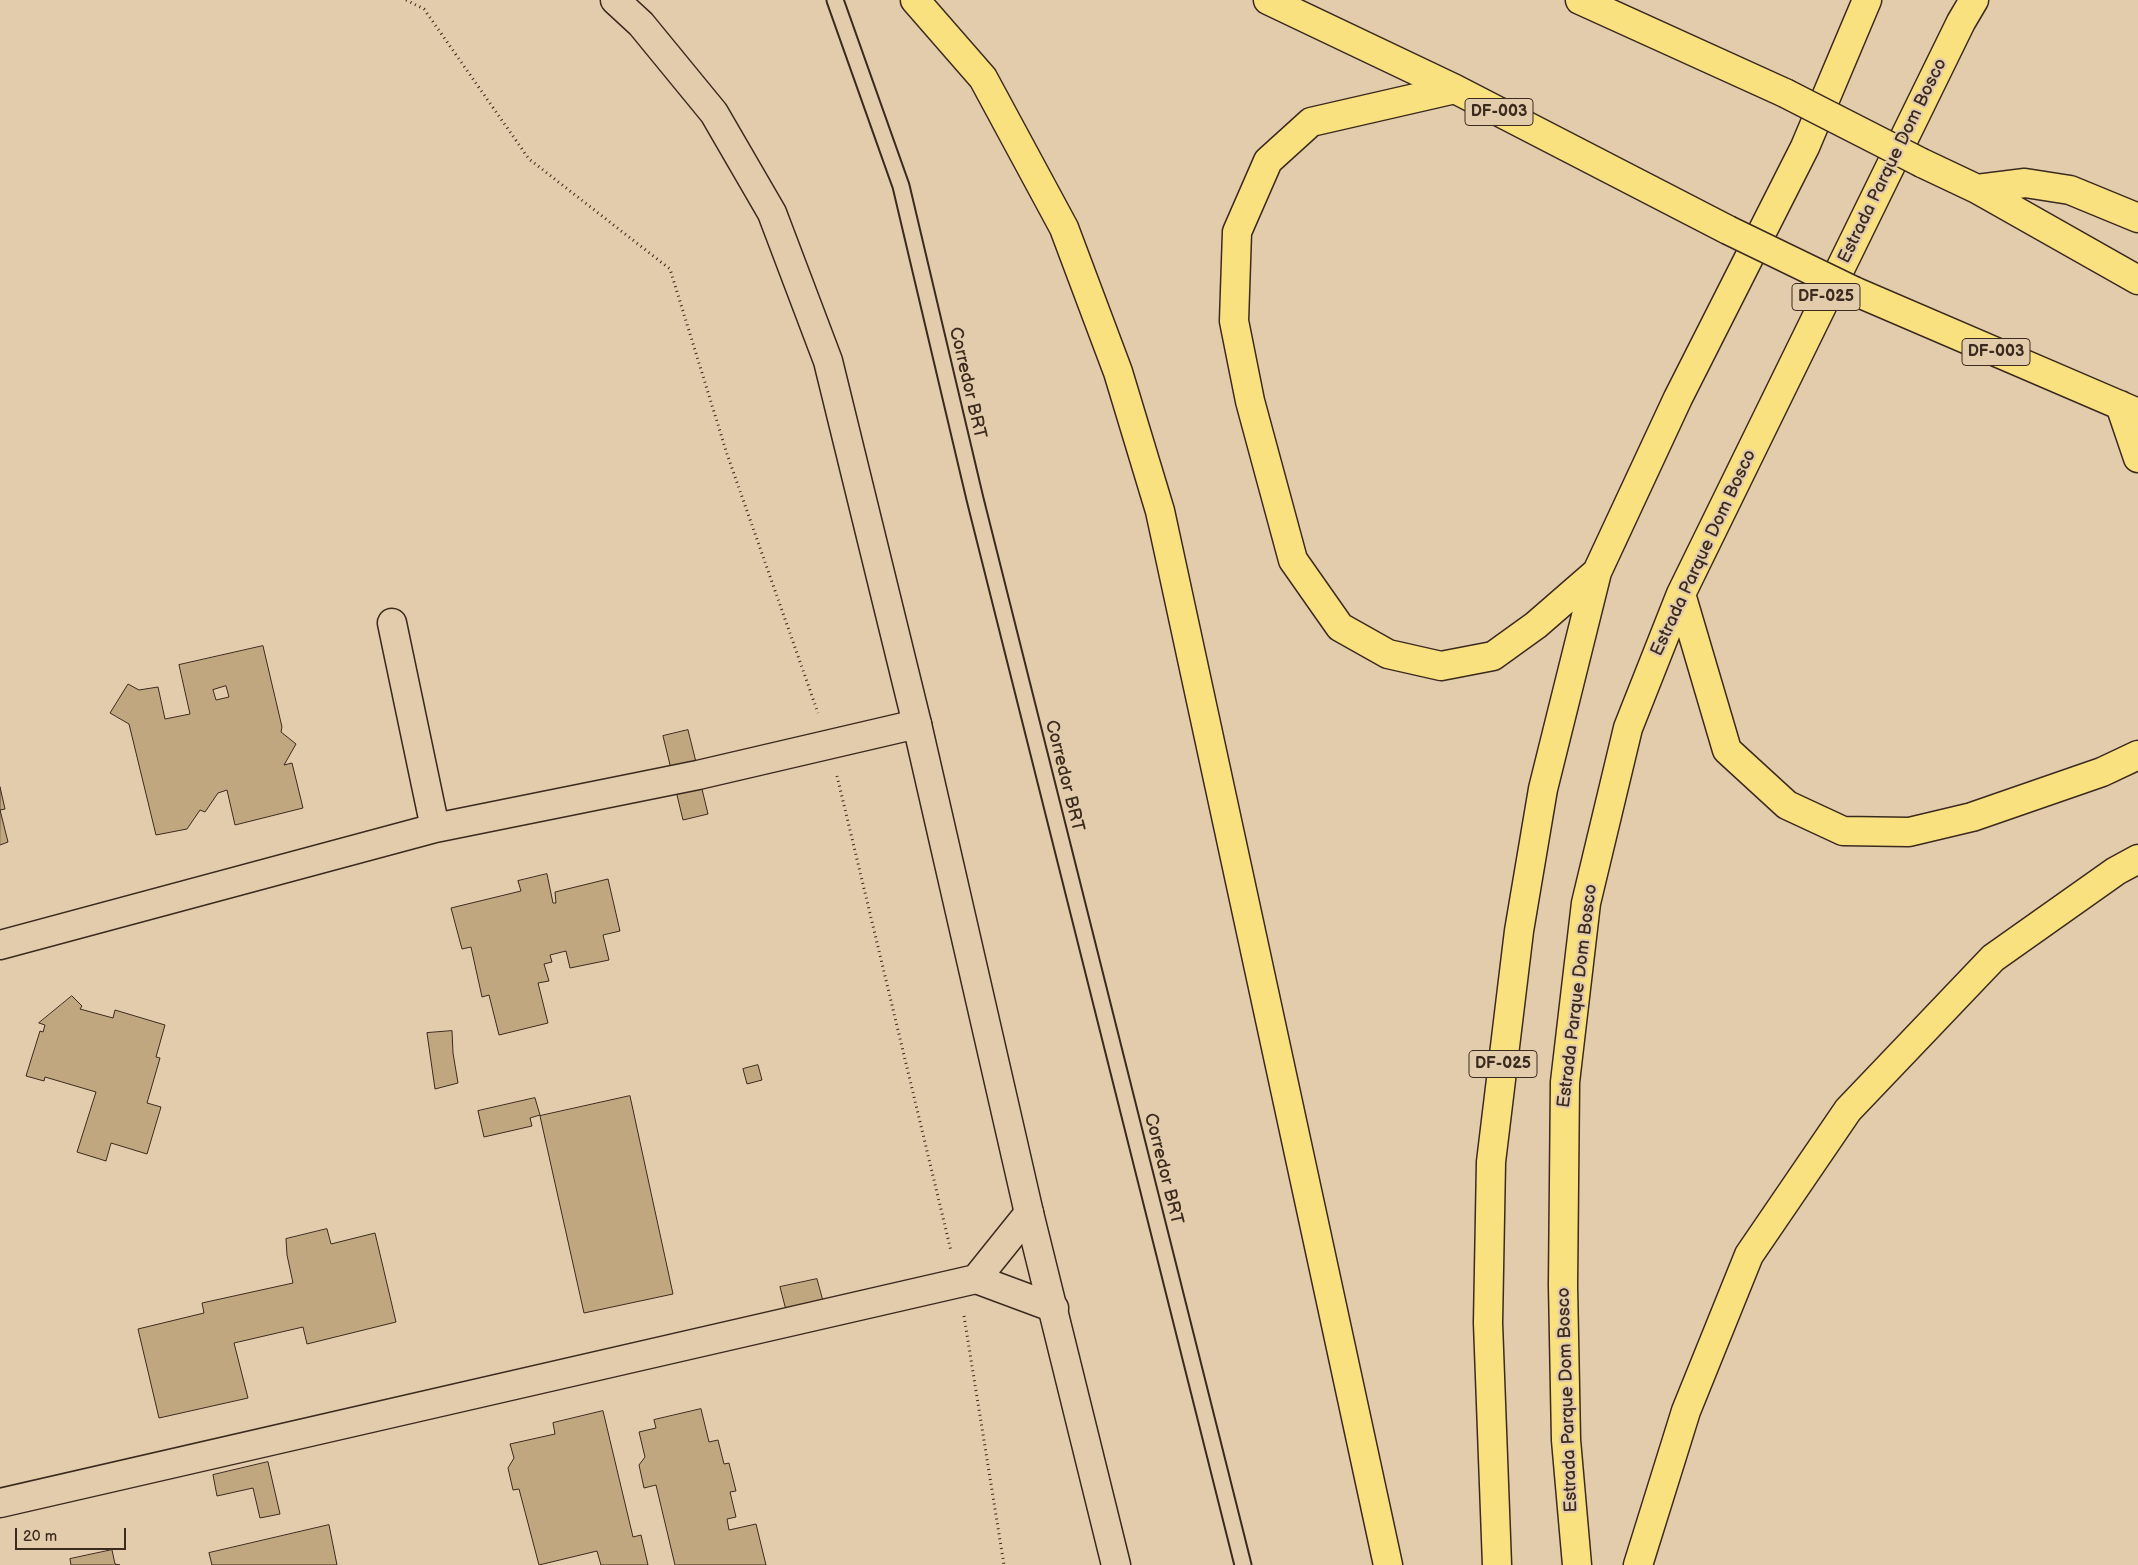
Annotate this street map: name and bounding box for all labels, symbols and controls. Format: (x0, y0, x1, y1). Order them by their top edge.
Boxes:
street label: Estrada Parque Dom Bosco (1834, 55, 1952, 267)
road number: DF-003 (1465, 98, 1533, 125)
road number: DF-025 (1792, 284, 1860, 310)
street label: Corredor BRT (944, 325, 990, 441)
road number: DF-003 (1962, 338, 2030, 366)
street label: Estrada Parque Dom Bosco (1647, 446, 1761, 660)
street label: Corredor BRT (1040, 718, 1088, 834)
street label: Estrada Parque Dom Bosco (1554, 883, 1602, 1109)
road number: DF-025 (1469, 1050, 1537, 1078)
street label: Corredor BRT (1139, 1111, 1187, 1227)
street label: Estrada Parque Dom Bosco (1553, 1287, 1583, 1513)
scale bar (18, 1518, 129, 1550)
text: 20 m (23, 1527, 57, 1546)

